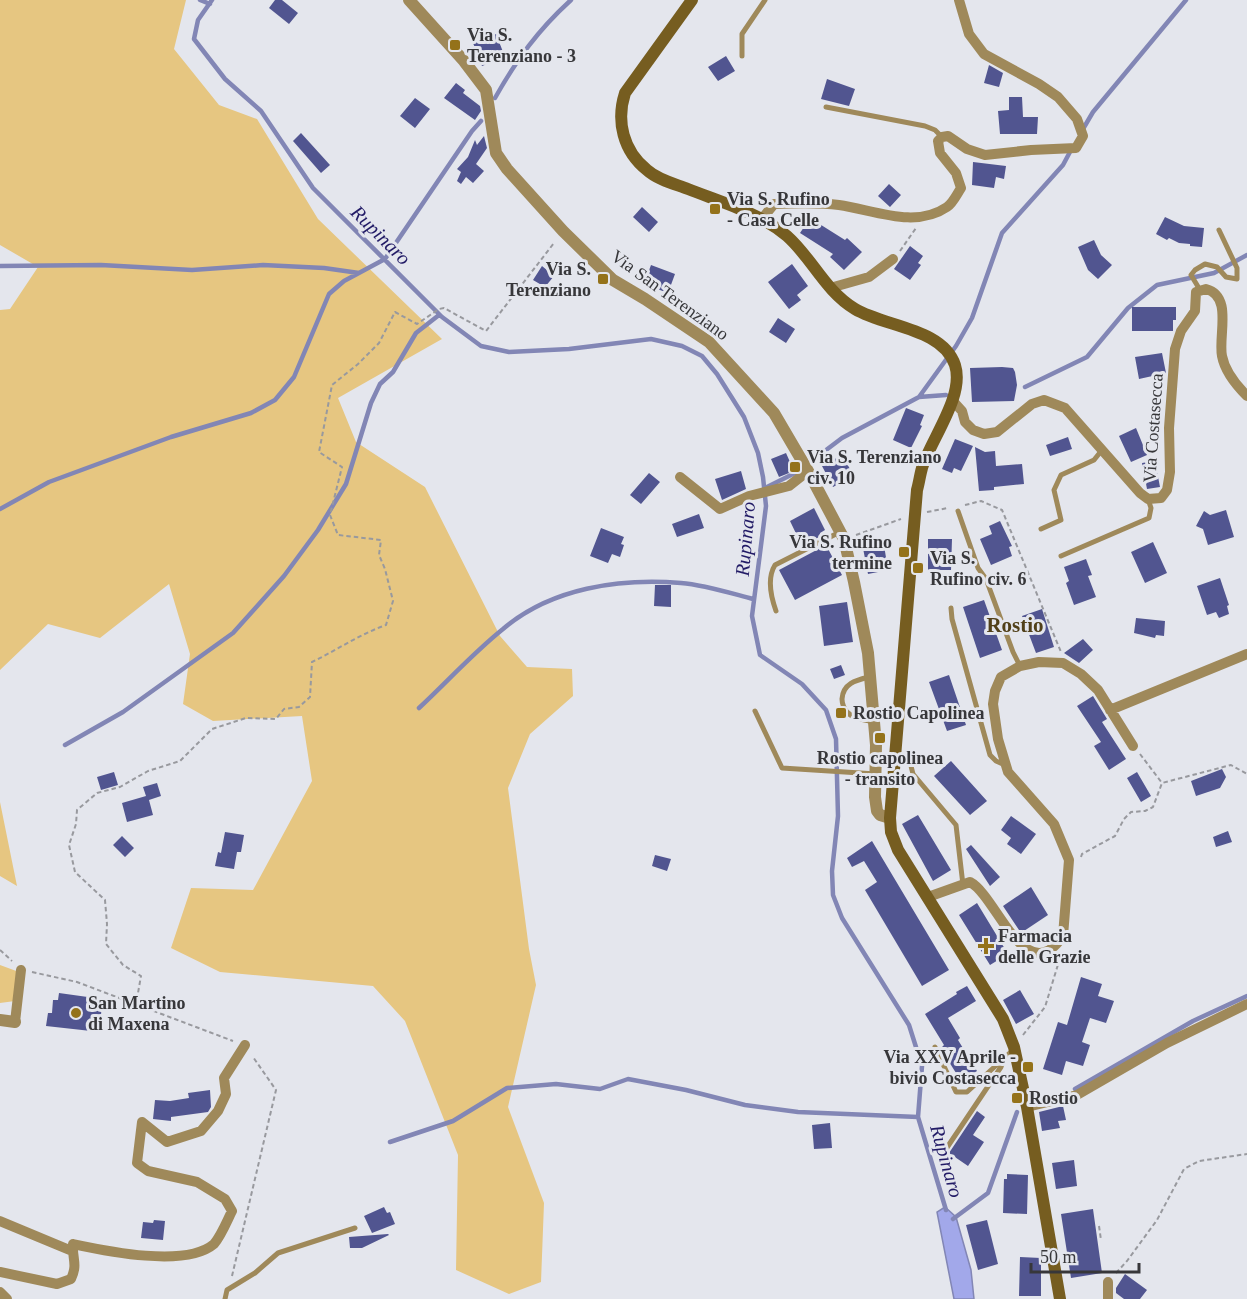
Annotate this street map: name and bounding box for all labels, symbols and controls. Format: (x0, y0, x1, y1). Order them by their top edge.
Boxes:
place label: Via S. Terenziano - 3 (467, 25, 576, 66)
marker: Via S. Terenziano - 3 (448, 38, 462, 52)
place label: Via S. Rufino - Casa Celle (727, 189, 830, 230)
water label: Rupinaro (345, 200, 415, 270)
marker: Via S. Rufino - Casa Celle (708, 202, 722, 216)
street label: Via San Terenziano (607, 246, 733, 344)
place label: Via S. Terenziano (506, 259, 591, 300)
marker: Via S. Terenziano (596, 272, 610, 286)
street label: Via Costasecca (1139, 373, 1167, 483)
place label: Via S. Terenziano civ. 10 (807, 447, 942, 488)
marker: Via S. Terenziano civ. 10 (788, 460, 802, 474)
water label: Rupinaro (731, 501, 760, 578)
place label: Via S. Rufino termine (789, 532, 892, 573)
marker: Via S. Rufino termine (897, 545, 911, 559)
place label: Via S. Rufino civ. 6 (930, 548, 1027, 589)
marker: Via S. Rufino civ. 6 (911, 561, 925, 575)
district label: Rostio (986, 613, 1044, 637)
place label: Rostio Capolinea (853, 703, 985, 723)
marker: Rostio Capolinea (834, 706, 848, 720)
marker: Rostio capolinea - transito (873, 731, 887, 745)
place label: Rostio capolinea - transito (817, 748, 943, 789)
place label: Farmacia delle Grazie (998, 926, 1090, 967)
marker: Farmacia delle Grazie (979, 939, 993, 953)
place label: San Martino di Maxena (88, 993, 186, 1034)
marker: San Martino di Maxena (69, 1006, 83, 1020)
place label: Via XXV Aprile - bivio Costasecca (884, 1047, 1016, 1088)
marker: Via XXV Aprile - bivio Costasecca (1021, 1060, 1035, 1074)
place label: Rostio (1029, 1088, 1078, 1108)
marker: Rostio (1010, 1091, 1024, 1105)
water label: Rupinaro (925, 1121, 968, 1200)
scale bar (1031, 1236, 1139, 1274)
text: 50 m (1040, 1247, 1077, 1267)

